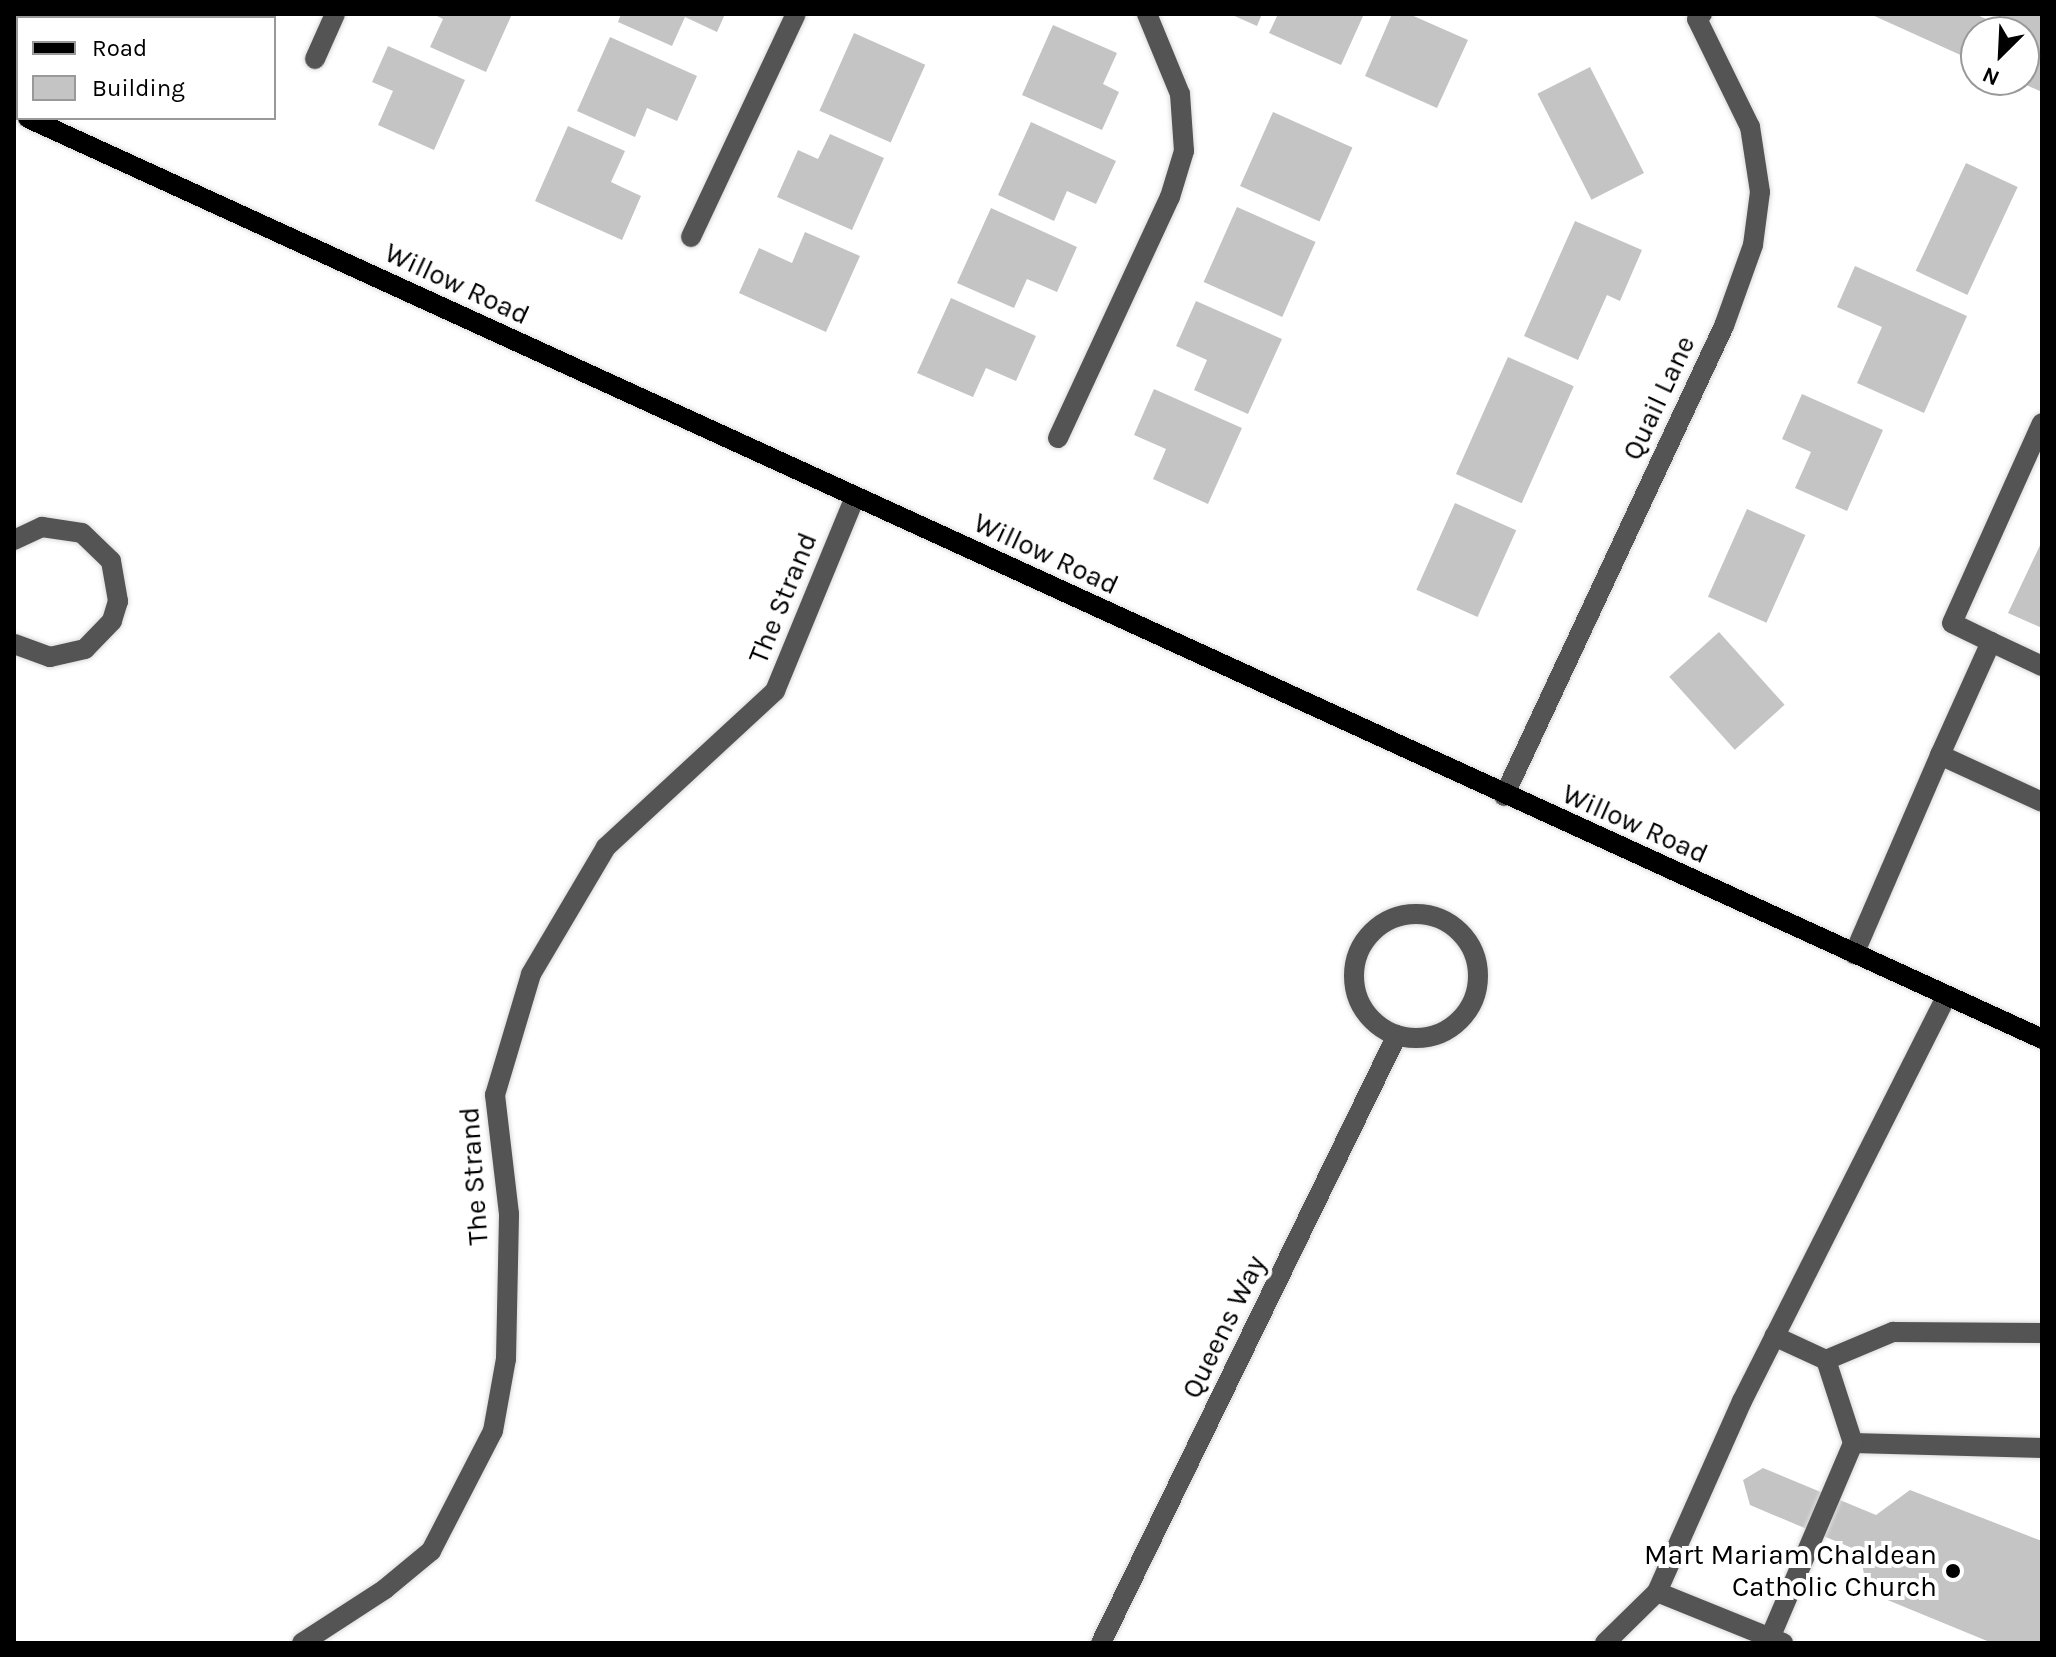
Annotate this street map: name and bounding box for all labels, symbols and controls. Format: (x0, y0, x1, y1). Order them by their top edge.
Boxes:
legend (16, 16, 276, 120)
north arrow (1960, 16, 2040, 96)
text: Road (92, 34, 147, 62)
text: N (1979, 61, 2004, 91)
text: Building (92, 74, 185, 102)
street label: Willow Road (379, 236, 535, 332)
street label: Quail Lane (1616, 331, 1702, 465)
street label: Willow Road (968, 506, 1124, 602)
street label: The Strand (741, 528, 825, 668)
street label: Willow Road (1557, 777, 1713, 871)
street label: The Strand (452, 1106, 496, 1246)
street label: Queens Way (1175, 1250, 1273, 1404)
place label: Mart Mariam Chaldean Catholic Church (1644, 1538, 1937, 1604)
marker: Mart Mariam Chaldean Catholic Church (1944, 1562, 1962, 1580)

